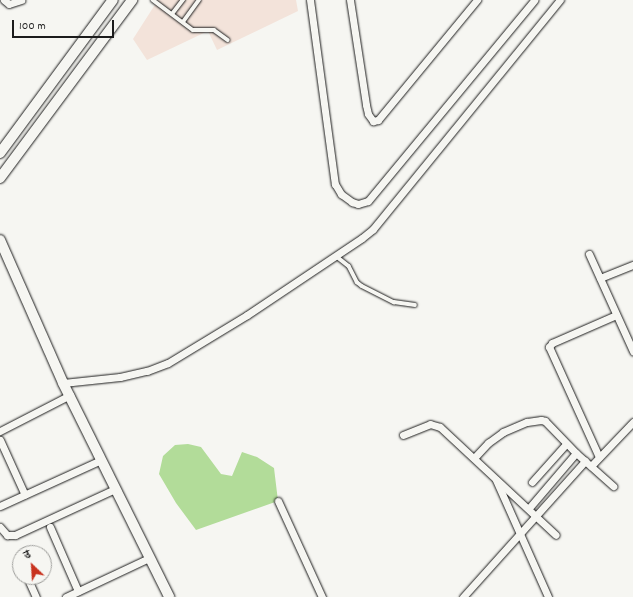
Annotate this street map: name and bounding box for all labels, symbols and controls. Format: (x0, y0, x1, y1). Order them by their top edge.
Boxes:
scale bar (14, 12, 116, 38)
text: 100 m (19, 18, 46, 35)
north arrow (12, 545, 52, 585)
text: उ (21, 546, 34, 564)

